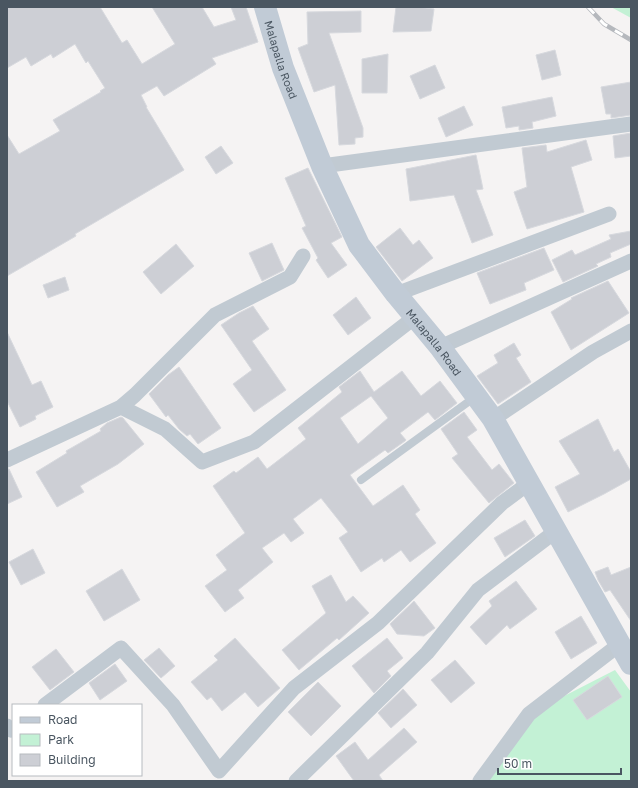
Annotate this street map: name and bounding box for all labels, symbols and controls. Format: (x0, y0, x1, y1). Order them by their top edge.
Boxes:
street label: Malapalla Road (263, 19, 301, 100)
street label: Malapalla Road (404, 306, 465, 378)
legend (12, 704, 142, 776)
text: Road (48, 712, 77, 727)
text: Park (48, 732, 74, 747)
scale bar (498, 750, 621, 776)
text: Building (48, 752, 96, 767)
text: 50 m (504, 756, 532, 771)

